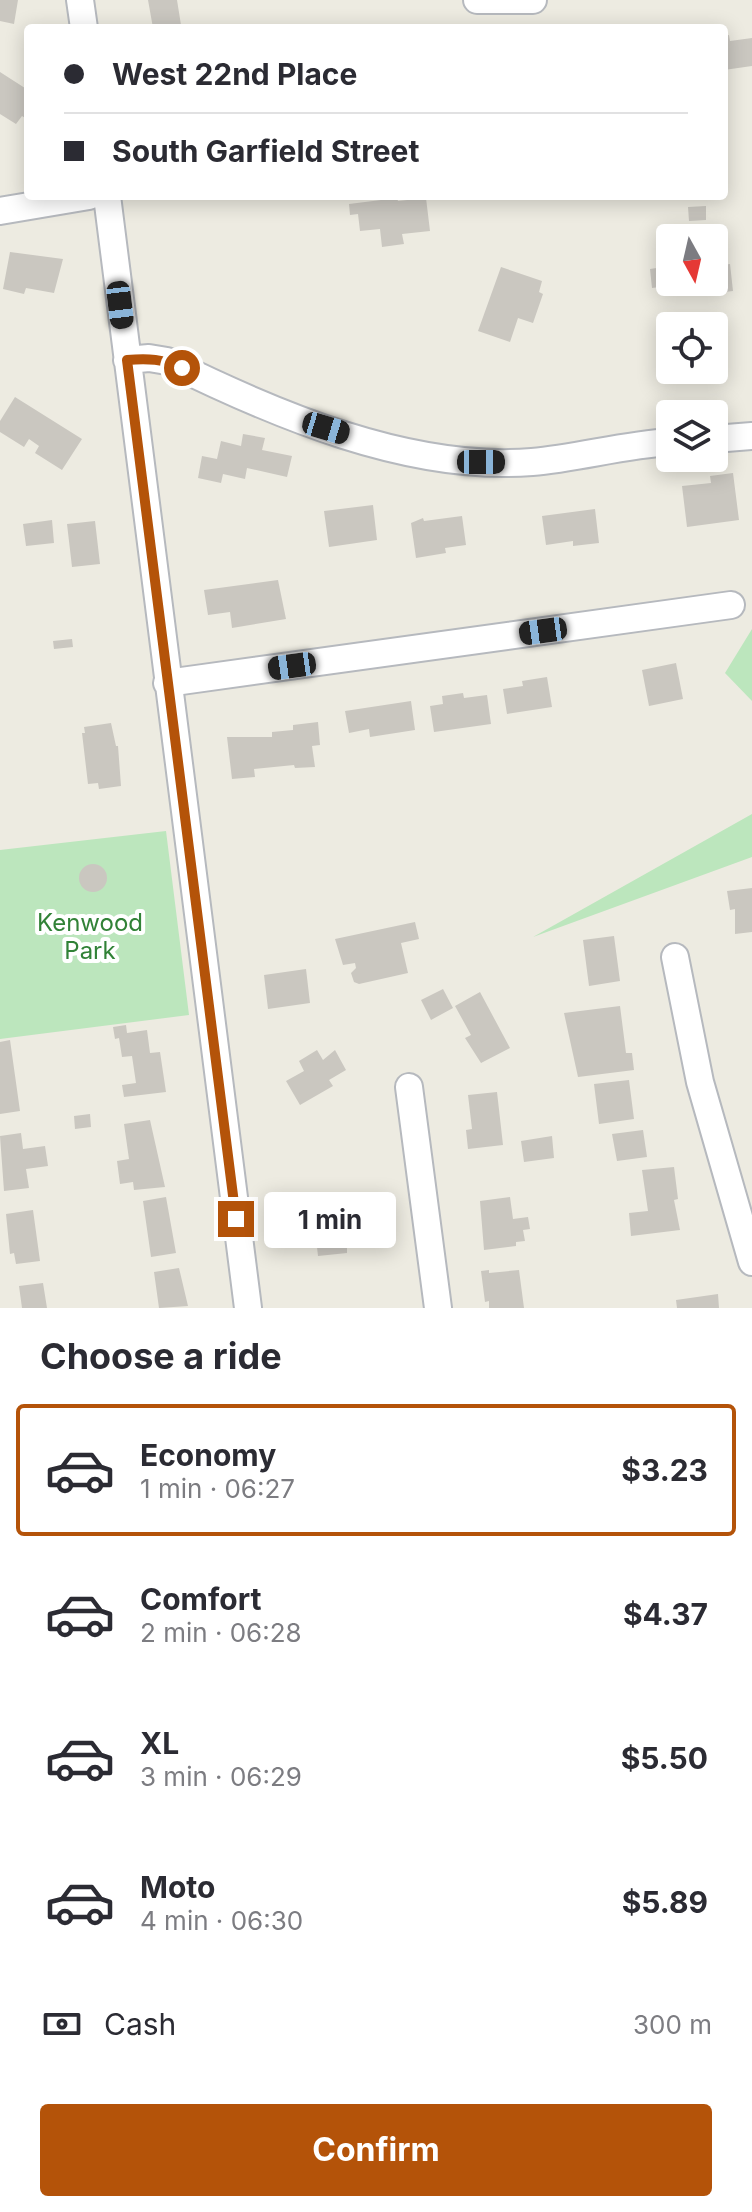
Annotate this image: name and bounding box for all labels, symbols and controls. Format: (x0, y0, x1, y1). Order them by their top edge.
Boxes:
text: West 22nd Place (112, 56, 357, 92)
text: South Garfield Street (112, 133, 419, 169)
north arrow (656, 224, 728, 296)
map controls (656, 224, 728, 472)
car (105, 280, 135, 330)
button: locate (656, 312, 728, 384)
route start (164, 350, 200, 386)
button: layers (656, 400, 728, 472)
car (300, 410, 352, 446)
car (457, 450, 505, 474)
car (518, 616, 568, 646)
car (267, 651, 317, 681)
park label: Kenwood Park (37, 908, 143, 965)
callout: 1 min (264, 1191, 396, 1247)
route end (218, 1201, 254, 1237)
text: 1 min (298, 1204, 362, 1235)
text: Choose a ride (40, 1334, 282, 1378)
icon: car (44, 1434, 116, 1506)
text: Economy (140, 1437, 276, 1473)
text: $3.23 (621, 1452, 708, 1488)
text: 1 min · 06:27 (140, 1473, 295, 1504)
icon: car (44, 1578, 116, 1650)
text: Comfort (140, 1581, 261, 1617)
text: $4.37 (623, 1596, 708, 1632)
text: 2 min · 06:28 (140, 1617, 302, 1648)
icon: car (44, 1722, 116, 1794)
text: XL (140, 1725, 179, 1761)
text: $5.50 (621, 1740, 708, 1776)
text: 3 min · 06:29 (140, 1761, 302, 1792)
icon: car (44, 1866, 116, 1938)
text: Moto (140, 1869, 215, 1905)
text: $5.89 (622, 1884, 708, 1920)
text: 4 min · 06:30 (140, 1905, 303, 1936)
icon: cash (40, 2002, 84, 2046)
text: Cash (104, 2006, 176, 2042)
text: 300 m (633, 2009, 712, 2040)
button: Confirm (40, 2104, 712, 2196)

